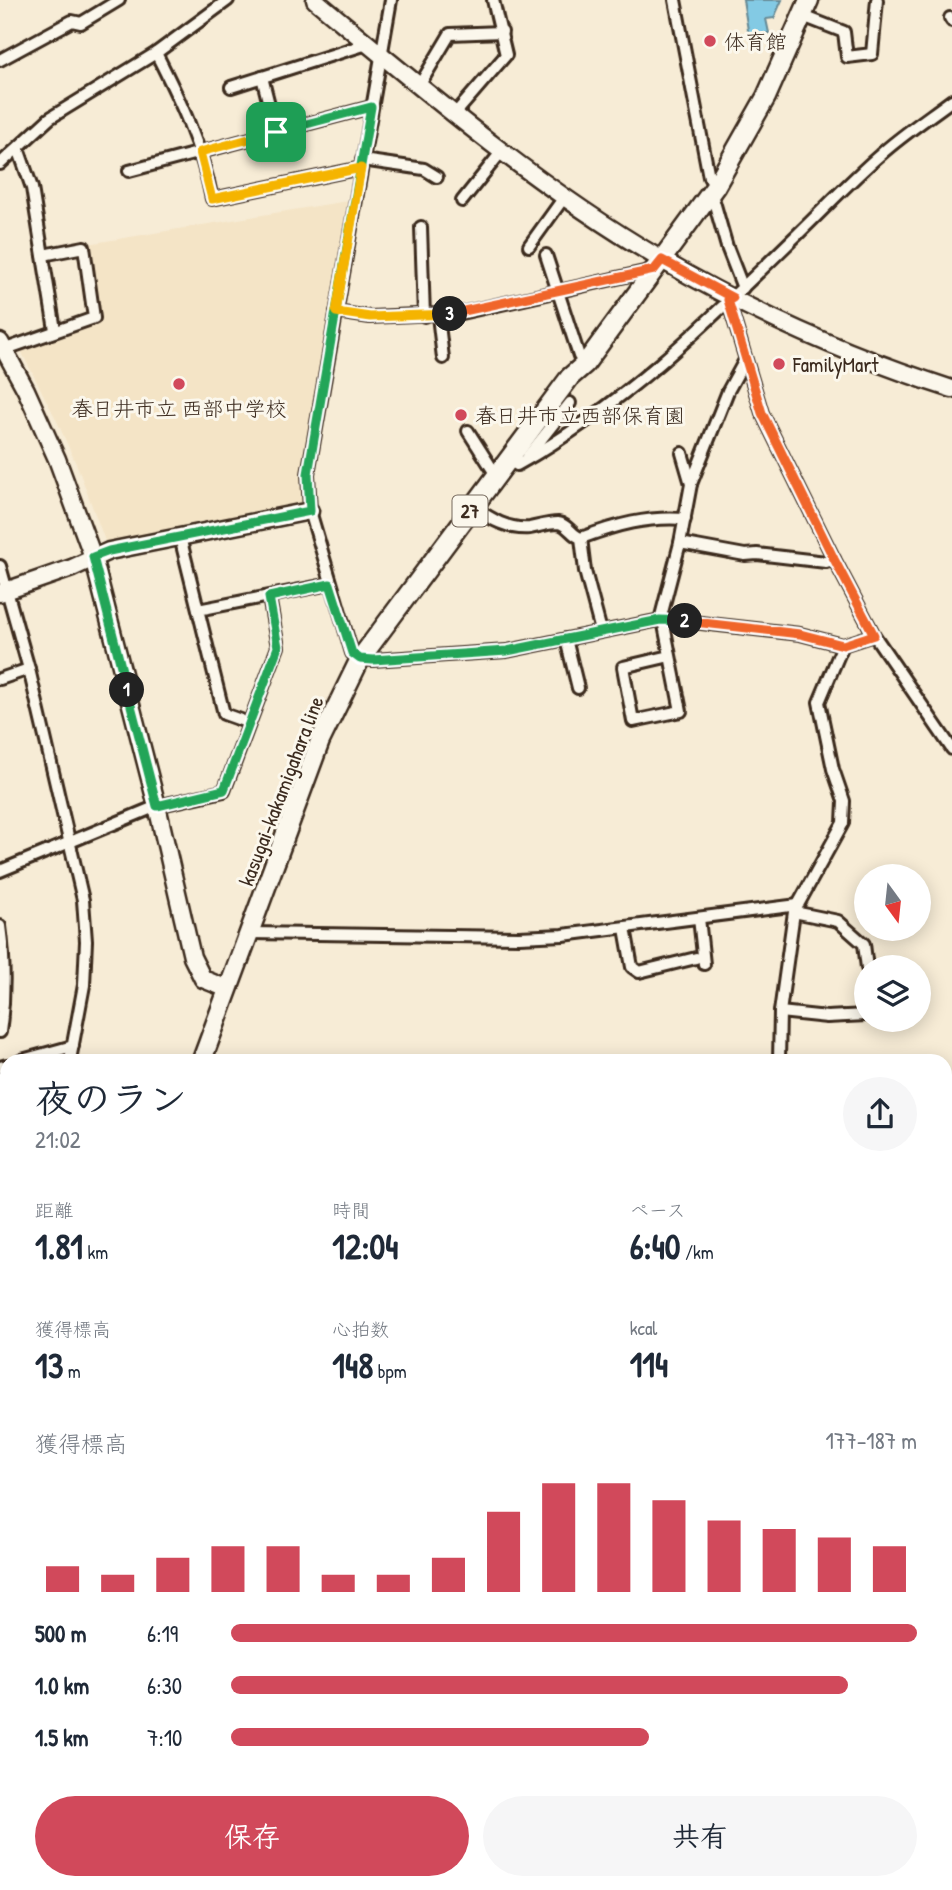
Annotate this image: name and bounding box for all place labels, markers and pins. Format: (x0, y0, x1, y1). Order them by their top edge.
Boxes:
place label: 体育館 (724, 27, 787, 56)
marker: 体育館 (702, 33, 718, 49)
pin (246, 102, 306, 162)
pin: 3 (433, 296, 468, 332)
place label: FamilyMart (792, 350, 879, 379)
marker: FamilyMart (771, 356, 787, 372)
marker: 春日井市立 西部中学校 (171, 376, 187, 392)
place label: 春日井市立 西部中学校 (72, 394, 286, 423)
place label: 春日井市立西部保育園 (475, 401, 685, 430)
marker: 春日井市立西部保育園 (453, 407, 469, 423)
pin: 2 (668, 604, 702, 638)
pin: 1 (110, 672, 144, 708)

